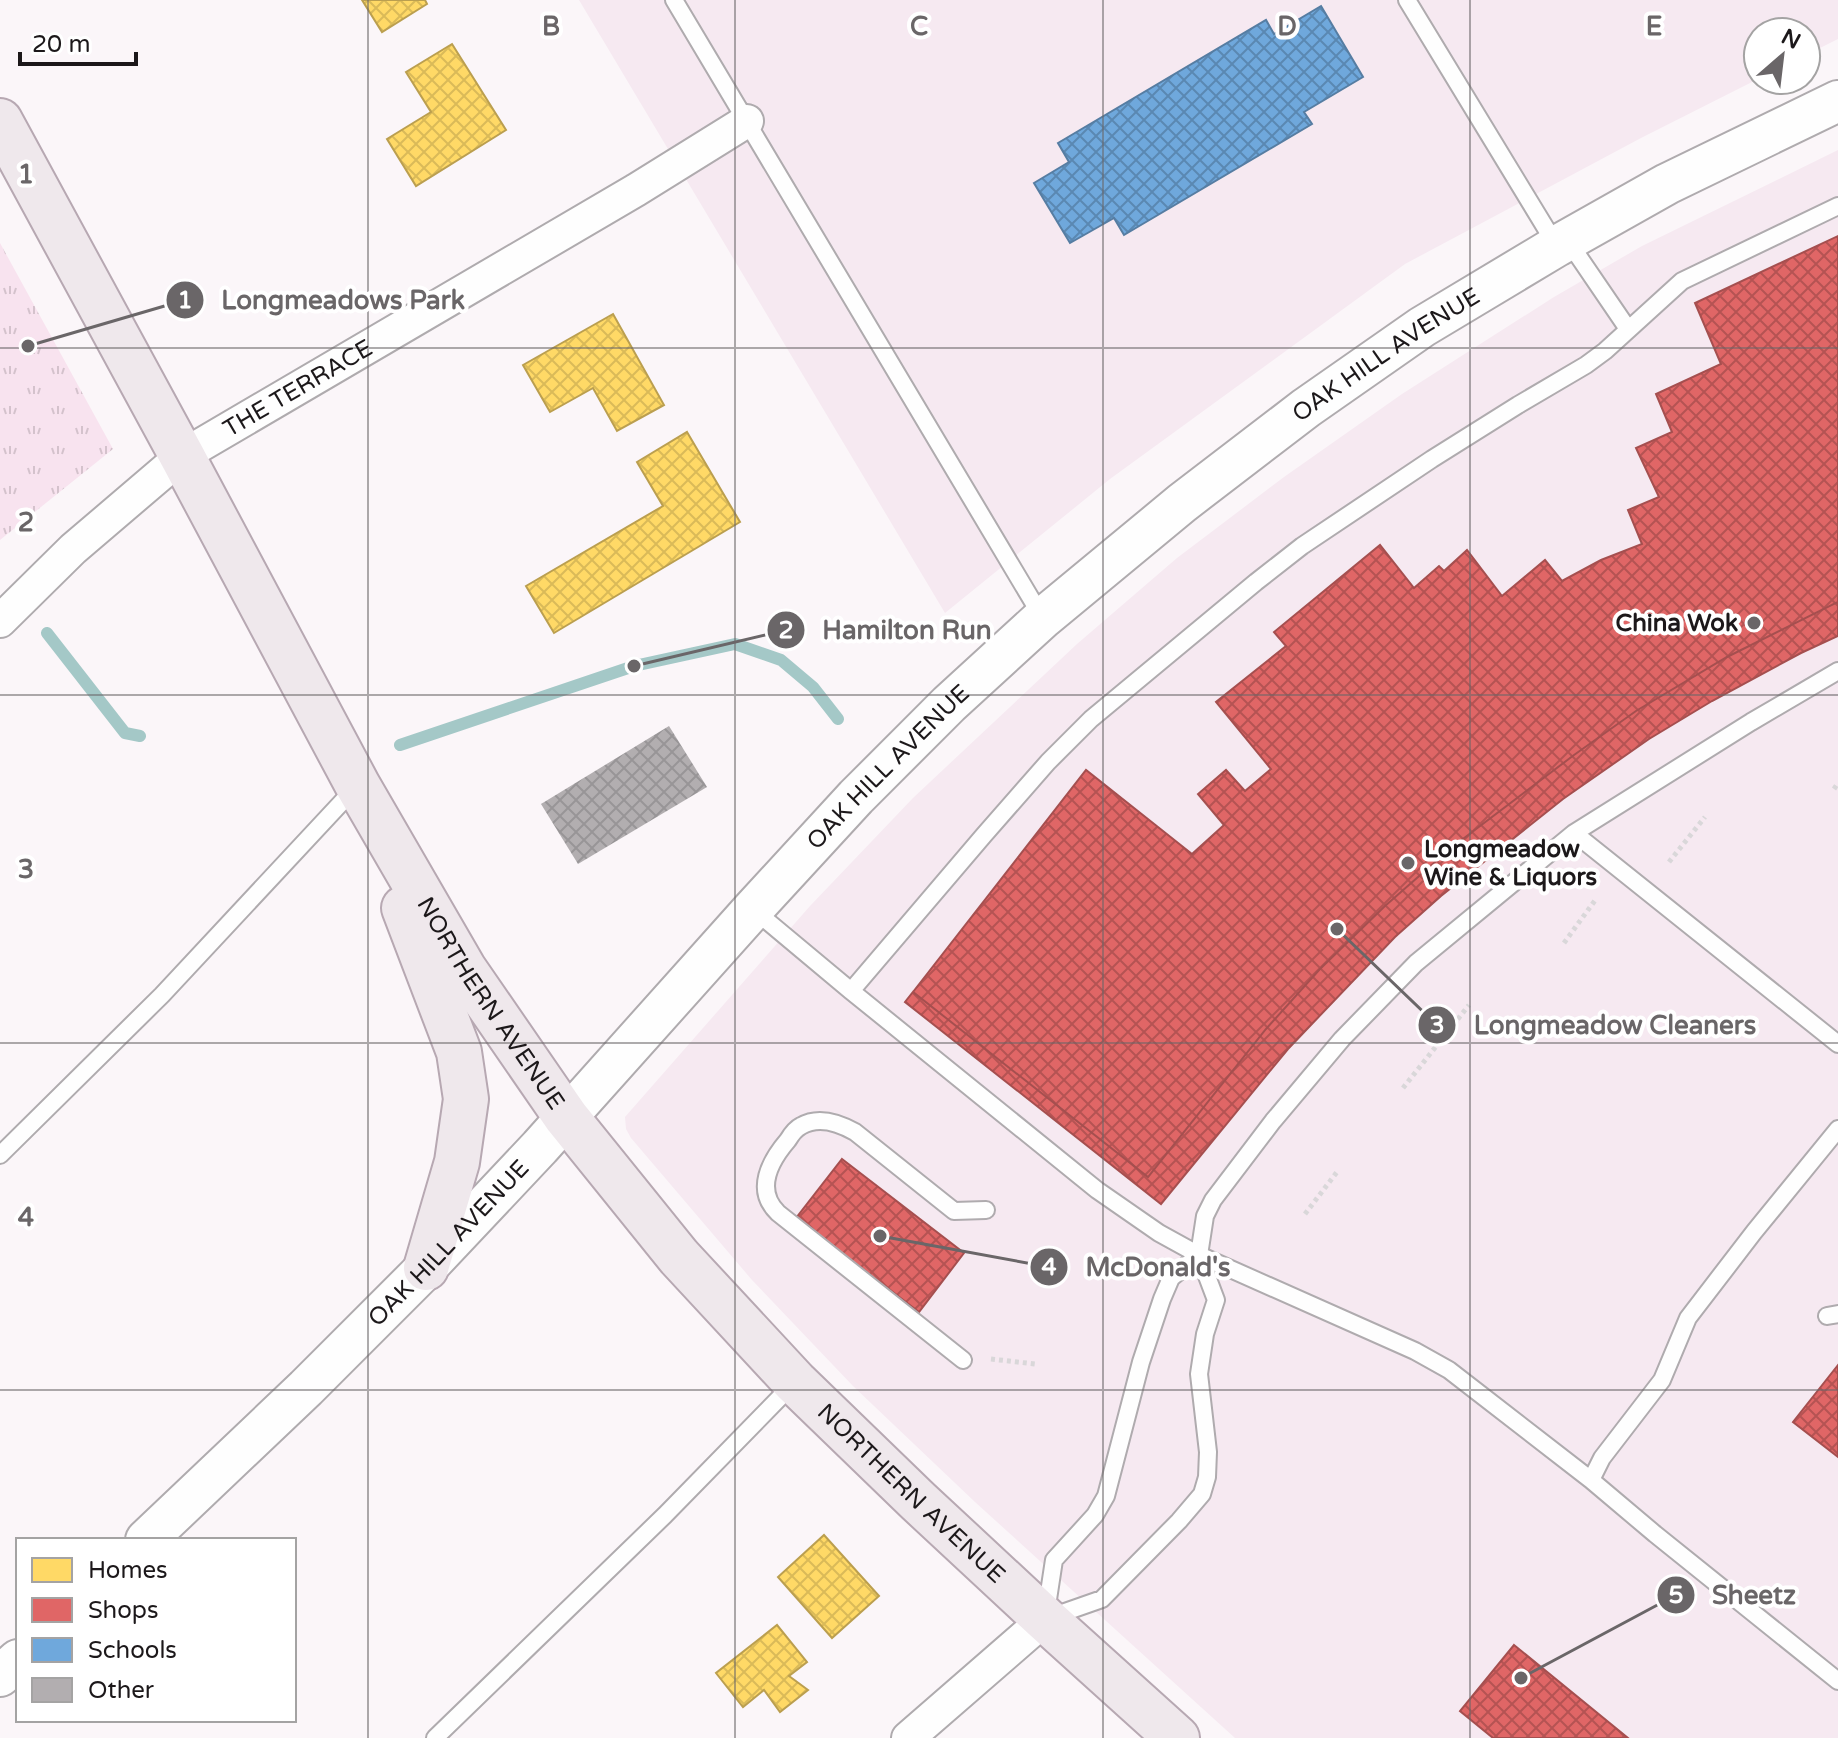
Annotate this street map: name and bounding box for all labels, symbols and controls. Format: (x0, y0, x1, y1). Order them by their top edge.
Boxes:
text: B (542, 11, 560, 42)
text: C (910, 11, 928, 42)
text: D (1277, 11, 1297, 42)
text: E (1646, 11, 1662, 42)
scale bar (20, 16, 136, 66)
north arrow (1742, 16, 1822, 96)
text: N (1777, 24, 1805, 55)
text: 20 m (32, 30, 90, 59)
text: 1 (18, 159, 34, 190)
callout: Longmeadows Park (165, 275, 481, 325)
street label: OAK HILL AVENUE (1286, 281, 1485, 428)
text: Longmeadows Park (221, 285, 465, 316)
text: 1 (177, 286, 193, 315)
street label: THE TERRACE (218, 333, 378, 443)
text: 2 (18, 507, 34, 538)
callout: Hamilton Run (766, 605, 1007, 655)
place label: China Wok (1616, 609, 1738, 638)
marker: China Wok (1745, 614, 1763, 632)
text: Hamilton Run (822, 615, 992, 646)
text: 2 (778, 616, 794, 645)
street label: OAK HILL AVENUE (801, 678, 975, 855)
place label: Longmeadow Wine & Liquors (1424, 835, 1597, 892)
text: 3 (18, 854, 34, 885)
marker: Longmeadow Wine & Liquors (1399, 854, 1417, 872)
street label: NORTHERN AVENUE (411, 892, 571, 1115)
callout: Longmeadow Cleaners (1417, 1000, 1772, 1050)
text: Longmeadow Cleaners (1474, 1010, 1756, 1041)
text: 3 (1429, 1011, 1445, 1040)
street label: OAK HILL AVENUE (362, 1154, 535, 1332)
text: 4 (18, 1202, 34, 1233)
callout: McDonald's (1029, 1242, 1246, 1292)
text: McDonald's (1085, 1252, 1231, 1283)
text: 4 (1041, 1253, 1057, 1282)
street label: NORTHERN AVENUE (812, 1397, 1011, 1589)
legend (16, 1538, 296, 1722)
text: Homes (88, 1556, 168, 1585)
callout: Sheetz (1656, 1570, 1812, 1620)
text: Sheetz (1712, 1580, 1796, 1611)
text: 5 (1668, 1581, 1684, 1610)
text: Shops (88, 1596, 158, 1625)
text: Schools (88, 1636, 177, 1665)
text: Other (88, 1676, 155, 1705)

